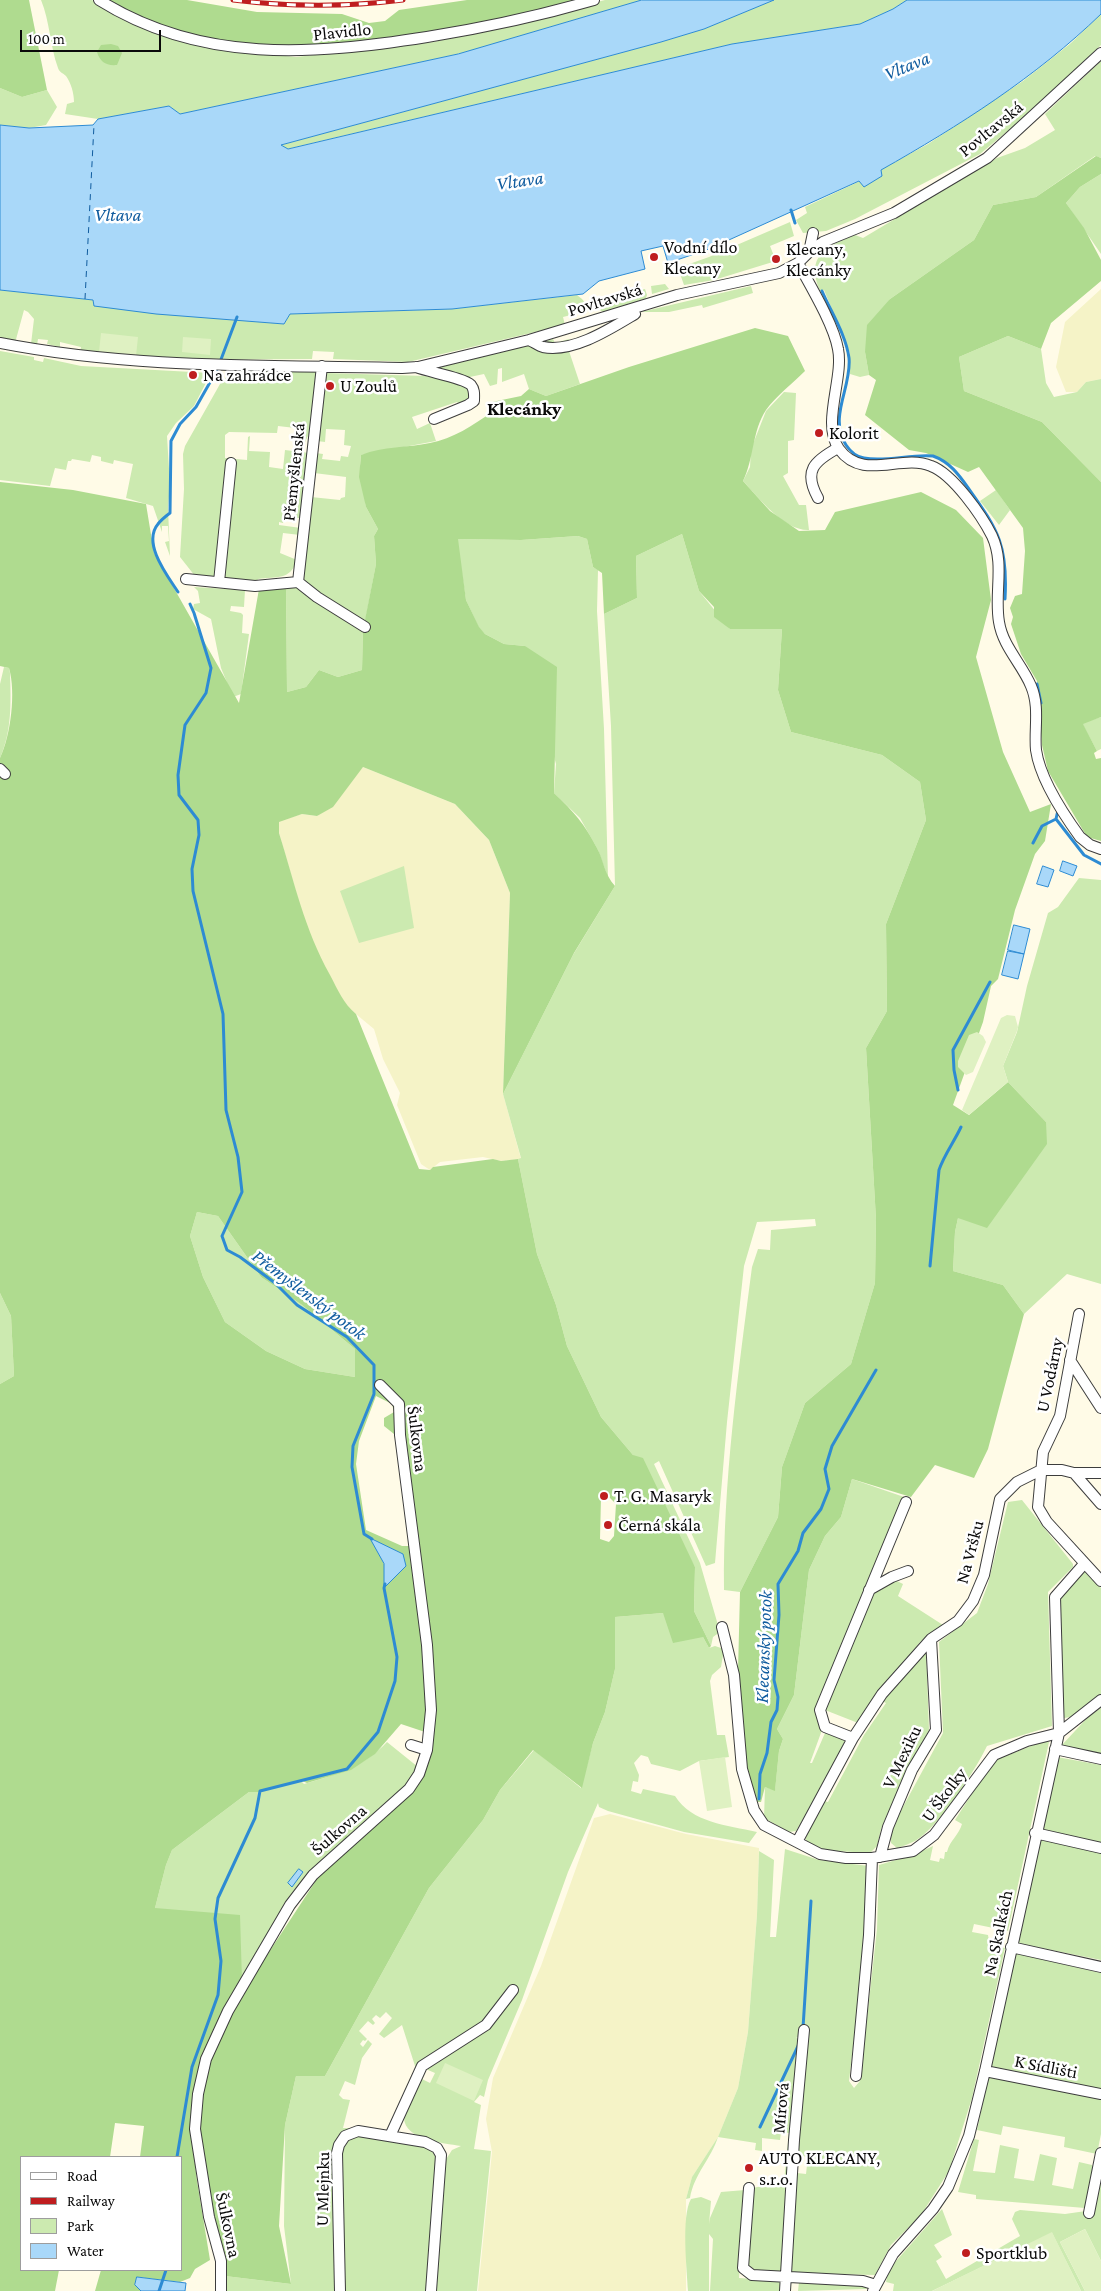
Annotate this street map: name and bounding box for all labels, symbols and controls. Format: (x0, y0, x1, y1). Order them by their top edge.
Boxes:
street label: Plavidlo (312, 18, 372, 46)
scale bar (22, 20, 164, 52)
text: 100 m (28, 31, 65, 47)
water label: Vltava (881, 47, 933, 85)
street label: Povltavská (954, 96, 1028, 162)
water label: Vltava (495, 166, 545, 196)
water label: Vltava (95, 204, 141, 226)
place label: Vodní dílo Klecany (664, 236, 738, 278)
place label: Klecany, Klecánky (786, 238, 851, 280)
marker: Vodní dílo Klecany (648, 251, 660, 263)
marker: Klecany, Klecánky (770, 253, 782, 265)
street label: Povltavská (565, 278, 645, 322)
place label: Na zahrádce (203, 364, 291, 386)
marker: Na zahrádce (187, 369, 199, 381)
place label: U Zoulů (340, 375, 397, 397)
marker: U Zoulů (324, 380, 336, 392)
district label: Klecánky (487, 398, 561, 420)
street label: Přemyšlenská (278, 422, 310, 522)
place label: Kolorit (829, 422, 879, 444)
marker: Kolorit (813, 427, 825, 439)
water label: Přemyšlenský potok (247, 1245, 371, 1345)
street label: U Vodárny (1032, 1336, 1068, 1414)
street label: Šulkovna (402, 1405, 432, 1473)
place label: T. G. Masaryk (614, 1485, 711, 1507)
marker: T. G. Masaryk (598, 1490, 610, 1502)
place label: Černá skála (618, 1514, 701, 1536)
street label: Na Vršku (951, 1518, 989, 1586)
marker: Černá skála (602, 1519, 614, 1531)
water label: Klecanský potok (751, 1590, 777, 1704)
street label: V Mexiku (877, 1722, 927, 1792)
street label: U Školky (917, 1764, 971, 1826)
street label: Šulkovna (307, 1800, 371, 1860)
street label: Na Skalkách (978, 1888, 1018, 1978)
street label: K Sídlišti (1013, 2050, 1079, 2084)
street label: Mírová (768, 2082, 794, 2134)
place label: AUTO KLECANY, s.r.o. (759, 2147, 880, 2190)
street label: U Mlejnku (312, 2151, 334, 2227)
legend (20, 2156, 182, 2271)
marker: AUTO KLECANY, s.r.o. (743, 2162, 755, 2174)
text: Road (67, 2168, 97, 2184)
street label: Šulkovna (211, 2190, 245, 2260)
text: Railway (67, 2193, 115, 2209)
text: Park (67, 2218, 94, 2234)
place label: Sportklub (976, 2242, 1047, 2264)
text: Water (67, 2243, 104, 2259)
marker: Sportklub (960, 2247, 972, 2259)

